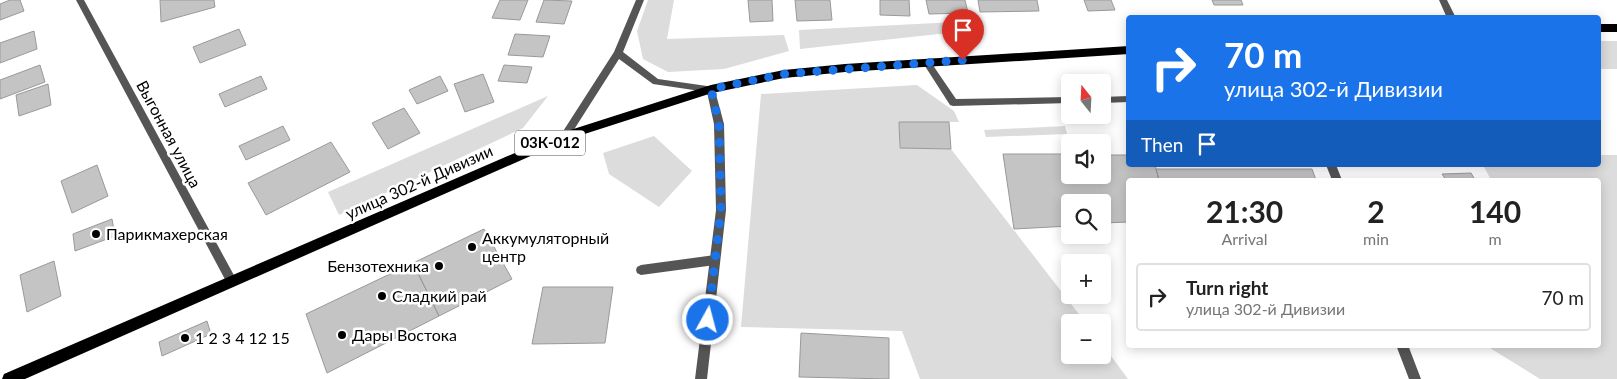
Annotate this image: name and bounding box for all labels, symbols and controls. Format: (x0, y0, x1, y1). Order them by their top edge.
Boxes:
pin (942, 9, 984, 60)
icon: arrive (949, 16, 977, 44)
text: 70 m (1224, 33, 1302, 75)
icon: right (1141, 35, 1206, 100)
north arrow (1061, 74, 1111, 124)
map controls (1061, 74, 1111, 364)
text: улица 302-й Дивизии (1224, 75, 1443, 102)
street label: Выгонная улица (133, 77, 206, 191)
road number: 03К-012 (515, 130, 585, 156)
icon: arrive (1193, 130, 1221, 158)
text: Then (1141, 133, 1183, 156)
button: sound (1061, 134, 1111, 184)
street label: улица 302-й Дивизии (342, 140, 495, 223)
text: 21:30 (1206, 193, 1283, 229)
text: 2 (1367, 193, 1385, 229)
text: 140 (1469, 193, 1521, 229)
button: search (1061, 194, 1111, 244)
place label: Парикмахерская (106, 224, 228, 243)
marker: Парикмахерская (90, 228, 102, 240)
place label: Аккумуляторный центр (482, 228, 609, 265)
text: Arrival (1221, 229, 1268, 248)
text: min (1363, 229, 1389, 248)
text: m (1488, 229, 1502, 248)
marker: Аккумуляторный центр (466, 241, 478, 253)
button: + (1061, 254, 1111, 304)
place label: Бензотехника (327, 256, 429, 275)
marker: Бензотехника (433, 260, 445, 272)
text: Turn right (1186, 276, 1268, 299)
icon: right (1143, 283, 1171, 311)
place label: Сладкий рай (392, 286, 487, 305)
text: 70 m (1541, 286, 1584, 309)
marker: Сладкий рай (376, 290, 388, 302)
position arrow (681, 293, 733, 345)
text: улица 302-й Дивизии (1186, 299, 1345, 318)
button: − (1061, 314, 1111, 364)
place label: Дары Востока (352, 325, 457, 344)
place label: 1 2 3 4 12 15 (195, 328, 290, 347)
marker: Дары Востока (336, 329, 348, 341)
marker: 1 2 3 4 12 15 (179, 332, 191, 344)

